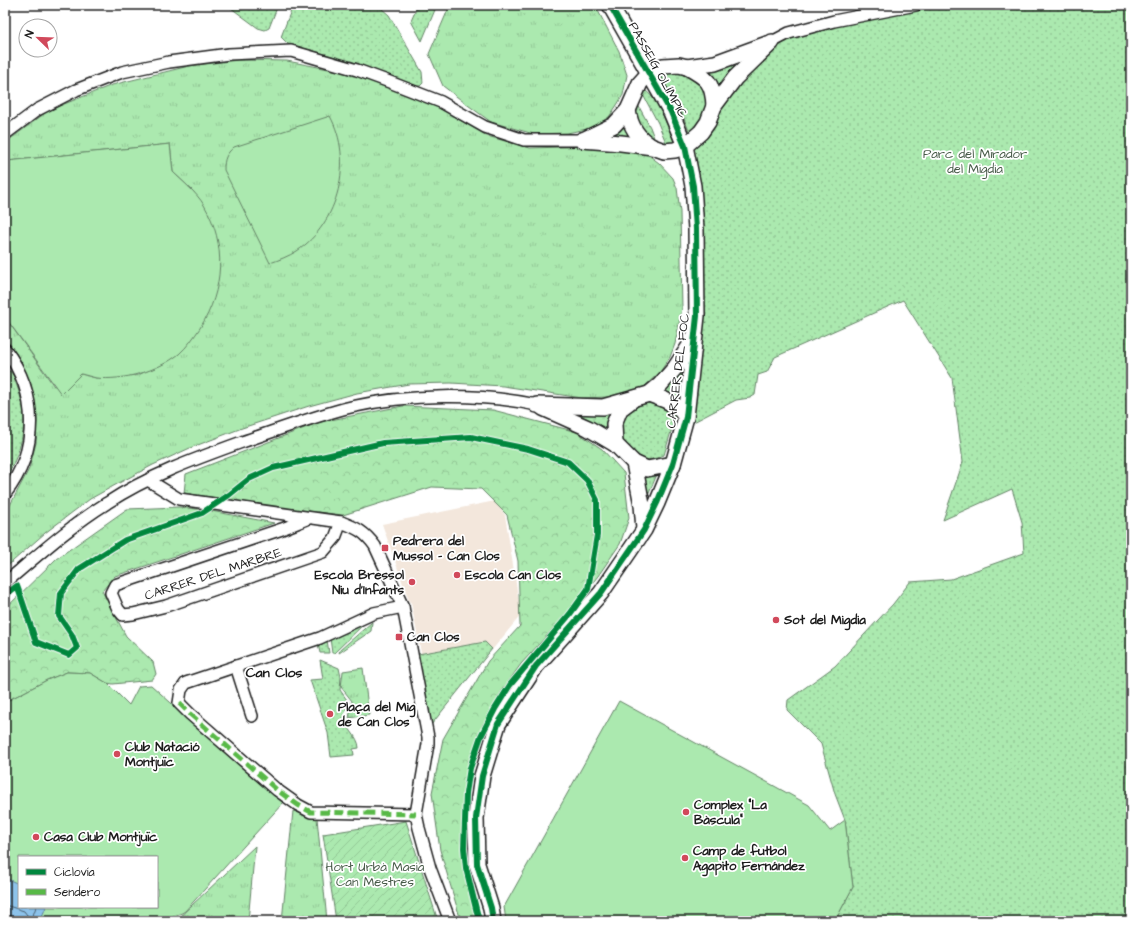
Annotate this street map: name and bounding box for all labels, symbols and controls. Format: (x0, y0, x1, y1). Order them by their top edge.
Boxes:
north arrow (18, 18, 58, 58)
street label: PASSEIG OLÍMPIC (624, 19, 692, 121)
text: N (21, 28, 38, 40)
park label: Parc del Mirador del Migdia (923, 145, 1027, 179)
street label: CARRER DEL FOC (662, 313, 694, 429)
place label: Pedrera del Mussol - Can Clos (393, 532, 500, 565)
street label: CARRER DEL MARBRE (142, 543, 284, 605)
marker: Pedrera del Mussol - Can Clos (380, 543, 390, 553)
place label: Escola Bressol Niu d'Infants (315, 566, 404, 599)
place label: Escola Can Clos (465, 566, 562, 584)
marker: Escola Can Clos (452, 570, 462, 580)
marker: Escola Bressol Niu d'Infants (407, 577, 417, 587)
place label: Sot del Migdia (783, 611, 866, 631)
marker: Sot del Migdia (771, 615, 781, 625)
place label: Can Clos (407, 628, 460, 646)
marker: Can Clos (394, 632, 404, 642)
district label: Can Clos (246, 663, 302, 683)
place label: Plaça del Mig de Can Clos (337, 698, 416, 731)
marker: Plaça del Mig de Can Clos (325, 709, 335, 719)
place label: Club Natació Montjuïc (125, 738, 200, 772)
marker: Club Natació Montjuïc (112, 749, 122, 759)
place label: Complex "La Bàscula" (694, 796, 767, 829)
marker: Complex "La Bàscula" (681, 807, 691, 817)
place label: Casa Club Montjuïc (44, 828, 158, 847)
marker: Casa Club Montjuïc (31, 832, 41, 842)
place label: Camp de futbol Agapito Fernández (693, 842, 805, 877)
marker: Camp de futbol Agapito Fernández (680, 853, 690, 863)
legend (18, 856, 158, 908)
park label: Hort Urbà Masia Can Mestres (326, 858, 425, 891)
text: Ciclovía (54, 864, 95, 881)
text: Sendero (54, 884, 100, 901)

